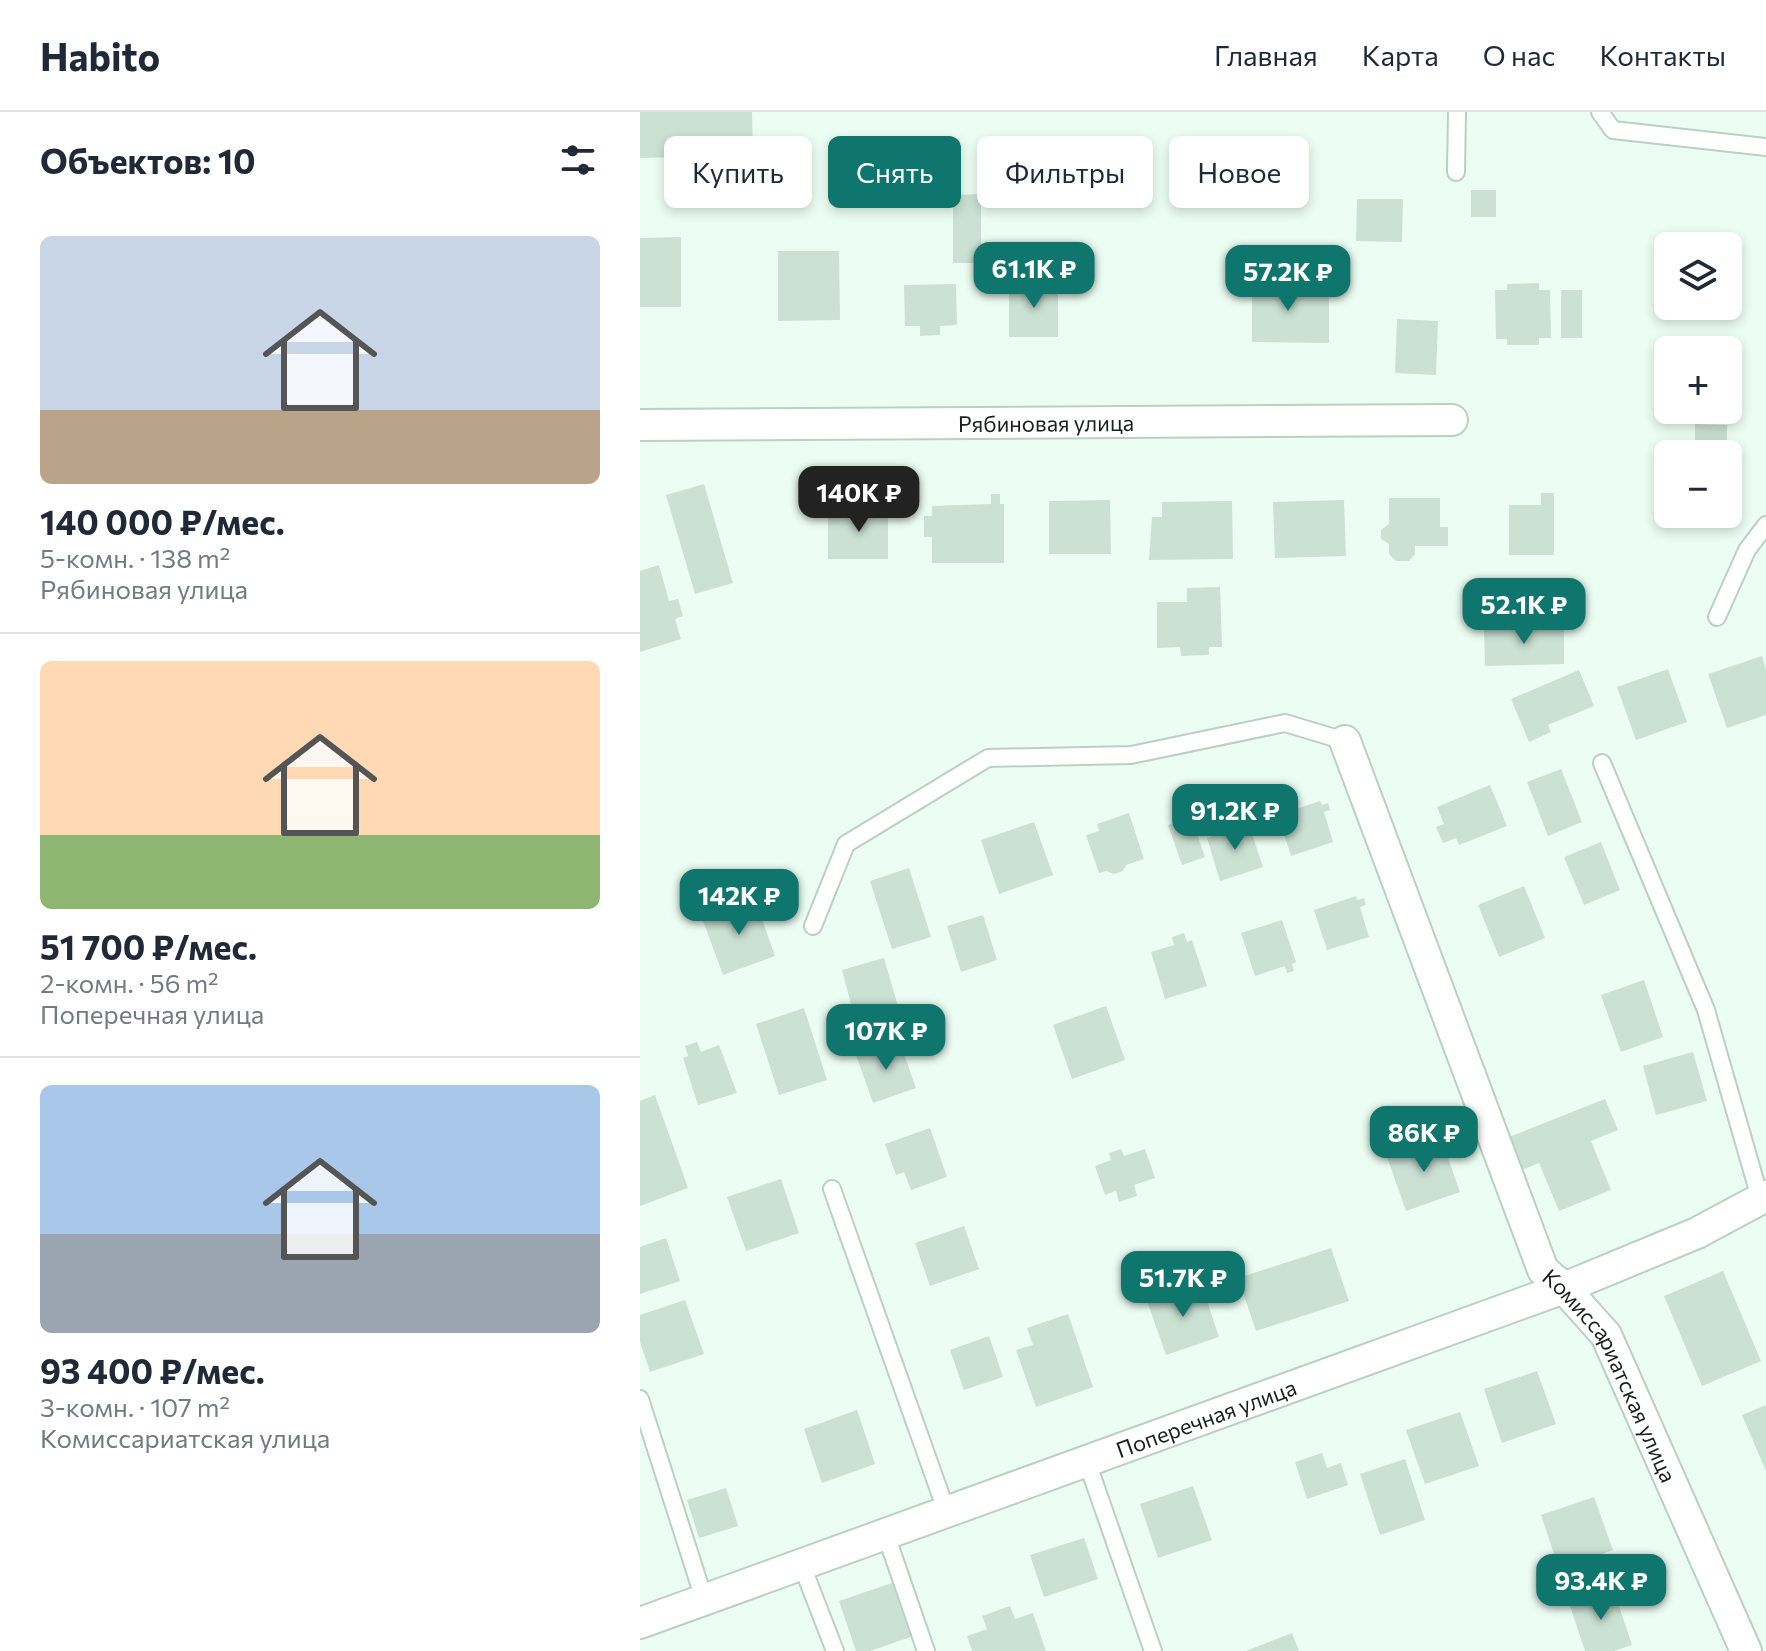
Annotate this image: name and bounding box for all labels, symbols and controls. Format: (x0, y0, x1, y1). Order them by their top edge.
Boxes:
text: Habito (40, 32, 160, 79)
text: Главная (1214, 38, 1318, 72)
text: Карта (1362, 38, 1439, 72)
text: О нас (1483, 38, 1555, 72)
text: Контакты (1599, 38, 1726, 72)
chip: Купить (664, 136, 812, 208)
chip: Снять (828, 136, 961, 208)
chip: Фильтры (977, 136, 1153, 208)
chip: Новое (1169, 136, 1309, 208)
icon: filters (556, 138, 600, 182)
text: Объектов: 10 (40, 139, 256, 181)
map controls (1654, 232, 1742, 528)
button: layers (1654, 232, 1742, 320)
pin: 61.1K ₽ (960, 242, 1108, 310)
pin: 57.2K ₽ (1214, 245, 1362, 313)
text: 61.1K ₽ (992, 252, 1076, 283)
text: 57.2K ₽ (1243, 255, 1333, 286)
icon: home (248, 288, 392, 432)
button: + (1654, 336, 1742, 424)
street label: Рябиновая улица (958, 408, 1134, 437)
button: − (1654, 440, 1742, 528)
pin: 140K ₽ (794, 466, 924, 534)
text: 140K ₽ (816, 476, 902, 507)
text: 140 000 ₽/мес. (40, 500, 285, 542)
text: 5-комн. · 138 m² (40, 542, 230, 573)
text: Рябиновая улица (40, 573, 248, 604)
pin: 52.1K ₽ (1450, 578, 1598, 646)
text: 52.1K ₽ (1481, 588, 1567, 619)
icon: home (248, 713, 392, 857)
pin: 91.2K ₽ (1161, 784, 1309, 852)
text: 91.2K ₽ (1190, 794, 1280, 825)
pin: 142K ₽ (674, 869, 804, 937)
text: 142K ₽ (698, 879, 780, 910)
text: 51 700 ₽/мес. (40, 925, 257, 967)
text: 2-комн. · 56 m² (40, 967, 219, 998)
text: Поперечная улица (40, 998, 264, 1029)
pin: 107K ₽ (821, 1004, 951, 1072)
text: 107K ₽ (844, 1014, 928, 1045)
pin: 86K ₽ (1368, 1106, 1480, 1174)
text: 86K ₽ (1388, 1116, 1460, 1147)
icon: home (248, 1137, 392, 1281)
pin: 51.7K ₽ (1109, 1251, 1257, 1319)
text: 51.7K ₽ (1139, 1261, 1227, 1292)
street label: Комиссариатская улица (1537, 1263, 1683, 1486)
text: 93 400 ₽/мес. (40, 1349, 265, 1391)
street label: Поперечная улица (1112, 1373, 1300, 1463)
text: 3-комн. · 107 m² (40, 1391, 230, 1422)
text: Комиссариатская улица (40, 1422, 330, 1453)
pin: 93.4K ₽ (1527, 1554, 1675, 1622)
text: 93.4K ₽ (1554, 1564, 1648, 1595)

